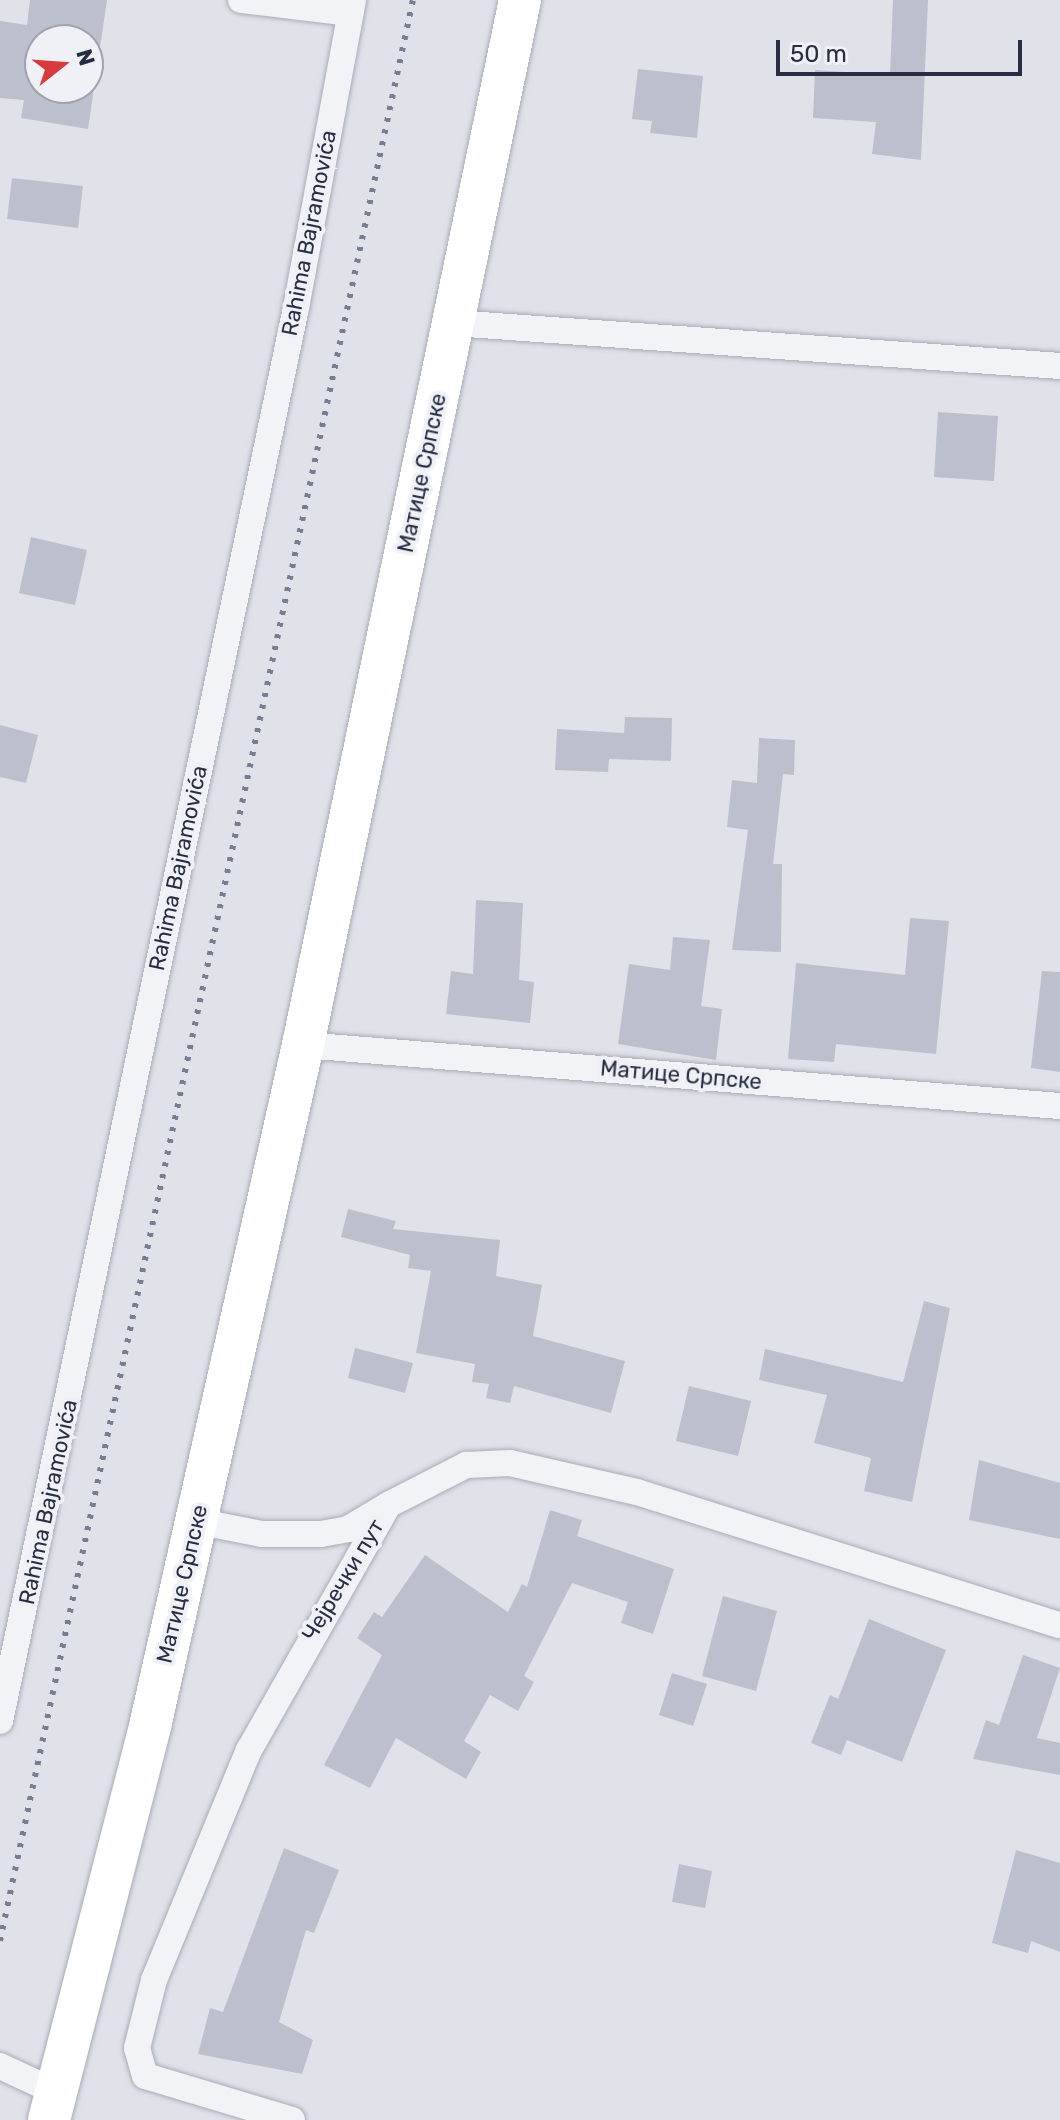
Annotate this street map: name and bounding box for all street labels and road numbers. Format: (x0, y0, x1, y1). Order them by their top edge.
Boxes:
street label: Rahima Bajramovića (276, 128, 342, 338)
street label: Матице Српске (392, 391, 452, 555)
street label: Rahima Bajramovića (143, 763, 213, 973)
street label: Матице Српске (599, 1055, 763, 1095)
street label: Rahima Bajramovića (13, 1397, 83, 1607)
street label: Матице Српске (151, 1502, 213, 1666)
street label: Чејречки пут (296, 1515, 390, 1645)

